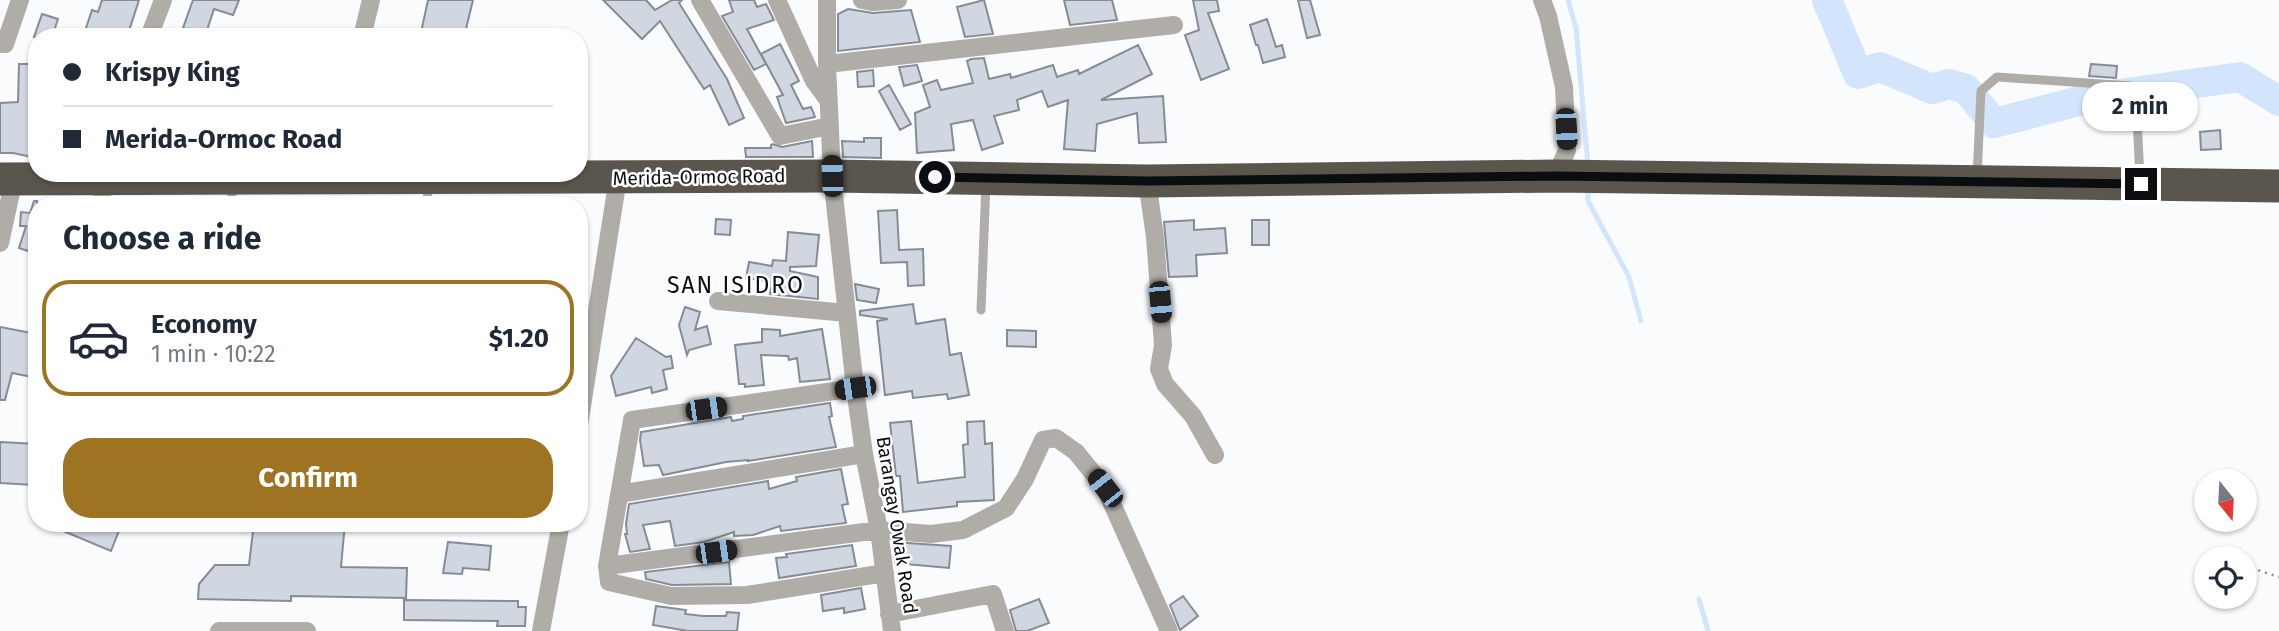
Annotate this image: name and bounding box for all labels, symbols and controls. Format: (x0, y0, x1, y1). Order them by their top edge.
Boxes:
text: Krispy King (105, 57, 240, 88)
callout: 2 min (2083, 82, 2199, 132)
text: 2 min (2112, 92, 2168, 120)
car (1555, 107, 1578, 151)
text: Merida-Ormoc Road (105, 124, 342, 155)
car (821, 155, 844, 197)
route start (919, 161, 951, 193)
street label: Merida-Ormoc Road (612, 164, 786, 190)
route end (2125, 168, 2157, 200)
text: Choose a ride (63, 219, 261, 257)
district label: SAN ISIDRO (667, 271, 805, 299)
car (1148, 280, 1173, 324)
icon: car (67, 307, 130, 370)
text: Economy (151, 309, 257, 340)
text: $1.20 (489, 323, 549, 354)
text: 1 min · 10:22 (151, 340, 276, 368)
car (833, 375, 878, 401)
car (684, 396, 729, 422)
street label: Barangay Owak Road (872, 435, 922, 615)
button: Confirm (63, 438, 553, 518)
car (1084, 465, 1127, 511)
north arrow (2194, 469, 2258, 532)
map controls (2194, 469, 2257, 609)
car (694, 539, 739, 565)
button: locate (2194, 546, 2257, 609)

